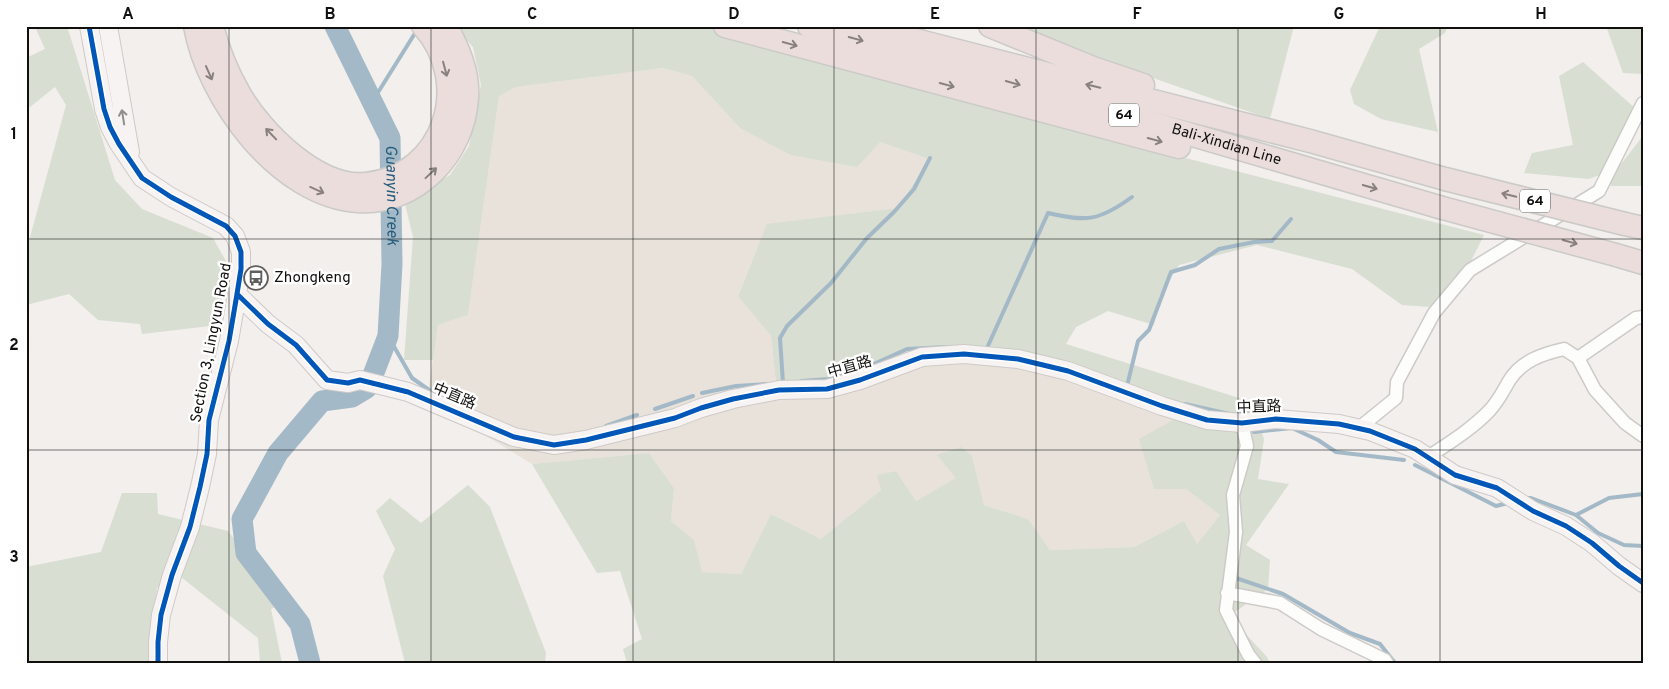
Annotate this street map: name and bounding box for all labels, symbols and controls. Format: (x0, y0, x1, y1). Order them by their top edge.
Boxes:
text: A (122, 5, 134, 25)
text: B (324, 5, 336, 25)
text: C (527, 5, 537, 25)
text: D (728, 5, 740, 25)
text: E (930, 5, 940, 25)
text: F (1132, 5, 1142, 25)
text: G (1334, 5, 1344, 25)
text: H (1535, 5, 1547, 25)
one-way arrow (848, 35, 864, 44)
one-way arrow (781, 39, 797, 49)
one-way arrow (441, 60, 450, 76)
one-way arrow (205, 65, 215, 80)
one-way arrow (1004, 79, 1020, 88)
one-way arrow (1086, 80, 1102, 90)
one-way arrow (938, 81, 954, 91)
road number: 64 (1109, 104, 1139, 126)
one-way arrow (118, 109, 128, 125)
street label: Bali-Xindian Line (1169, 120, 1284, 170)
text: 1 (11, 125, 17, 145)
one-way arrow (265, 127, 277, 140)
one-way arrow (1146, 136, 1162, 146)
water label: Guanyin Creek (380, 145, 402, 247)
one-way arrow (425, 167, 438, 179)
one-way arrow (1362, 183, 1378, 192)
one-way arrow (309, 185, 324, 195)
one-way arrow (1502, 190, 1518, 199)
road number: 64 (1520, 190, 1550, 212)
one-way arrow (1562, 238, 1578, 248)
street label: Section 3, Lingyun Road (187, 262, 237, 424)
bus stop icon: Zhongkeng (243, 265, 269, 291)
place label: Zhongkeng (274, 269, 351, 288)
text: 2 (9, 336, 19, 356)
street label: 中直路 (826, 353, 874, 383)
street label: 中直路 (430, 379, 478, 415)
street label: 中直路 (1236, 398, 1282, 418)
text: 3 (9, 548, 19, 568)

